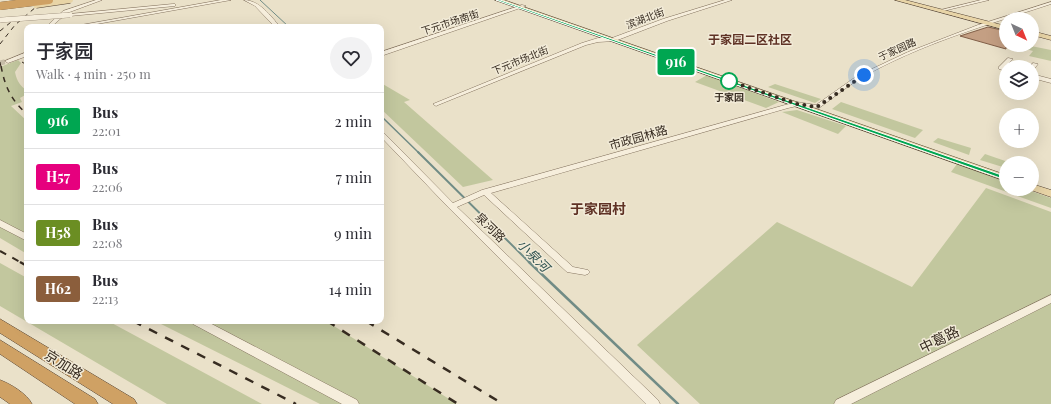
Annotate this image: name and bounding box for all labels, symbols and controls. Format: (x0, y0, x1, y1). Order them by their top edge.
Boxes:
street label: 滨湖北街 (624, 4, 666, 32)
street label: 下元市场南街 (419, 6, 481, 38)
north arrow (999, 12, 1039, 52)
map controls (999, 12, 1039, 196)
district label: 于家园二区社区 (708, 31, 792, 47)
street label: 于家园路 (876, 34, 918, 64)
text: 于家园 (36, 37, 93, 63)
button: heart (330, 37, 372, 79)
street label: 下元市场北街 (490, 42, 550, 78)
line badge: 916 (653, 49, 699, 75)
text: 916 (666, 52, 686, 71)
button: layers (999, 60, 1039, 100)
text: Walk · 4 min · 250 m (36, 65, 151, 82)
your location (854, 65, 874, 85)
marker: 于家园 (720, 72, 738, 90)
place label: 于家园 (714, 90, 744, 104)
text: Bus (92, 102, 118, 122)
button: + (999, 108, 1039, 148)
text: 916 (48, 111, 68, 130)
text: 2 min (334, 111, 372, 131)
street label: 市政园林路 (607, 121, 669, 153)
text: 22:01 (92, 122, 121, 139)
button: − (999, 156, 1039, 196)
text: Bus (92, 158, 118, 178)
text: H57 (46, 167, 70, 186)
text: 7 min (336, 167, 372, 187)
text: 22:06 (92, 178, 122, 195)
district label: 于家园村 (570, 199, 626, 218)
street label: 泉河路 (472, 209, 510, 245)
text: Bus (92, 214, 118, 234)
text: H58 (45, 223, 71, 242)
text: 9 min (334, 223, 372, 243)
text: 22:08 (92, 234, 122, 251)
water label: 小泉河 (514, 235, 556, 277)
text: Bus (92, 270, 118, 290)
text: H62 (45, 279, 71, 298)
text: 14 min (329, 279, 372, 299)
text: 22:13 (92, 290, 118, 307)
street label: 中葛路 (916, 321, 962, 357)
street label: 京加路 (41, 345, 87, 383)

